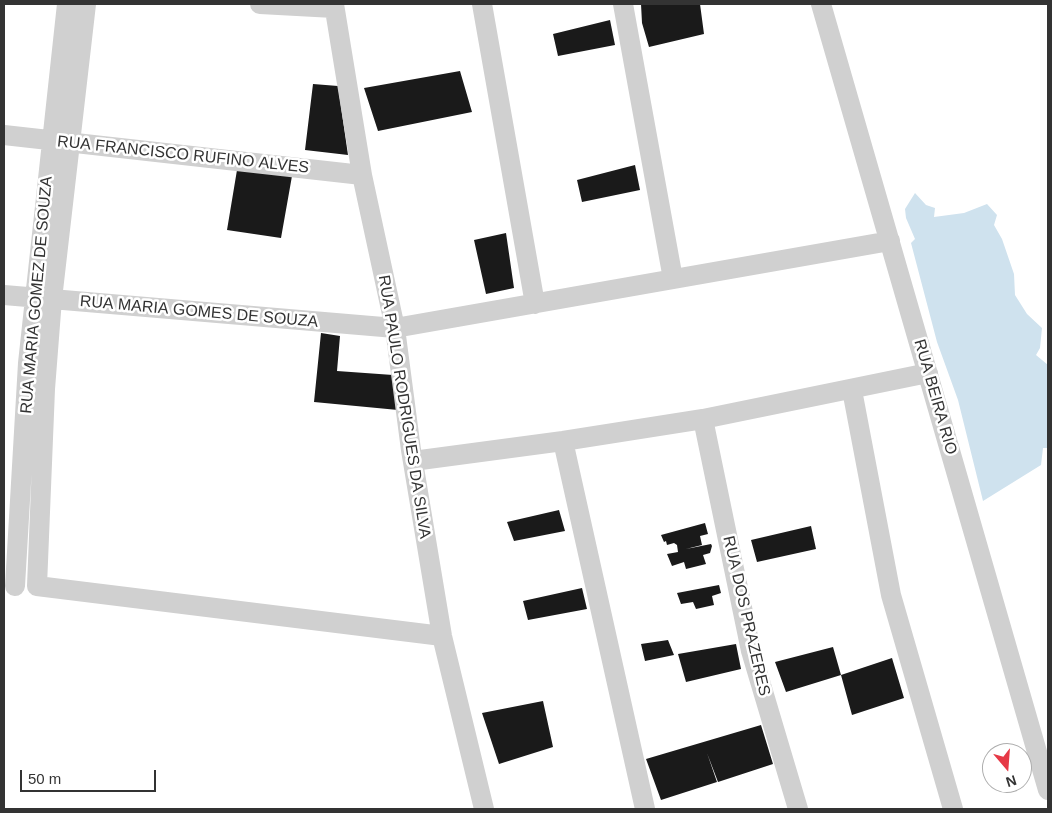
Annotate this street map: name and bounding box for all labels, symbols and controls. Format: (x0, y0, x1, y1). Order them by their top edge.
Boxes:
street label: RUA FRANCISCO RUFINO ALVES (56, 132, 310, 178)
street label: RUA MARIA GOMEZ DE SOUZA (17, 175, 57, 415)
street label: RUA PAULO RODRIGUES DA SILVA (374, 274, 434, 540)
street label: RUA MARIA GOMES DE SOUZA (79, 292, 319, 332)
street label: RUA BEIRA RIO (909, 337, 961, 457)
street label: RUA DOS PRAZERES (718, 534, 774, 698)
north arrow (982, 743, 1032, 793)
scale bar (22, 760, 159, 792)
text: 50 m (28, 770, 61, 787)
text: N (1004, 772, 1019, 790)

